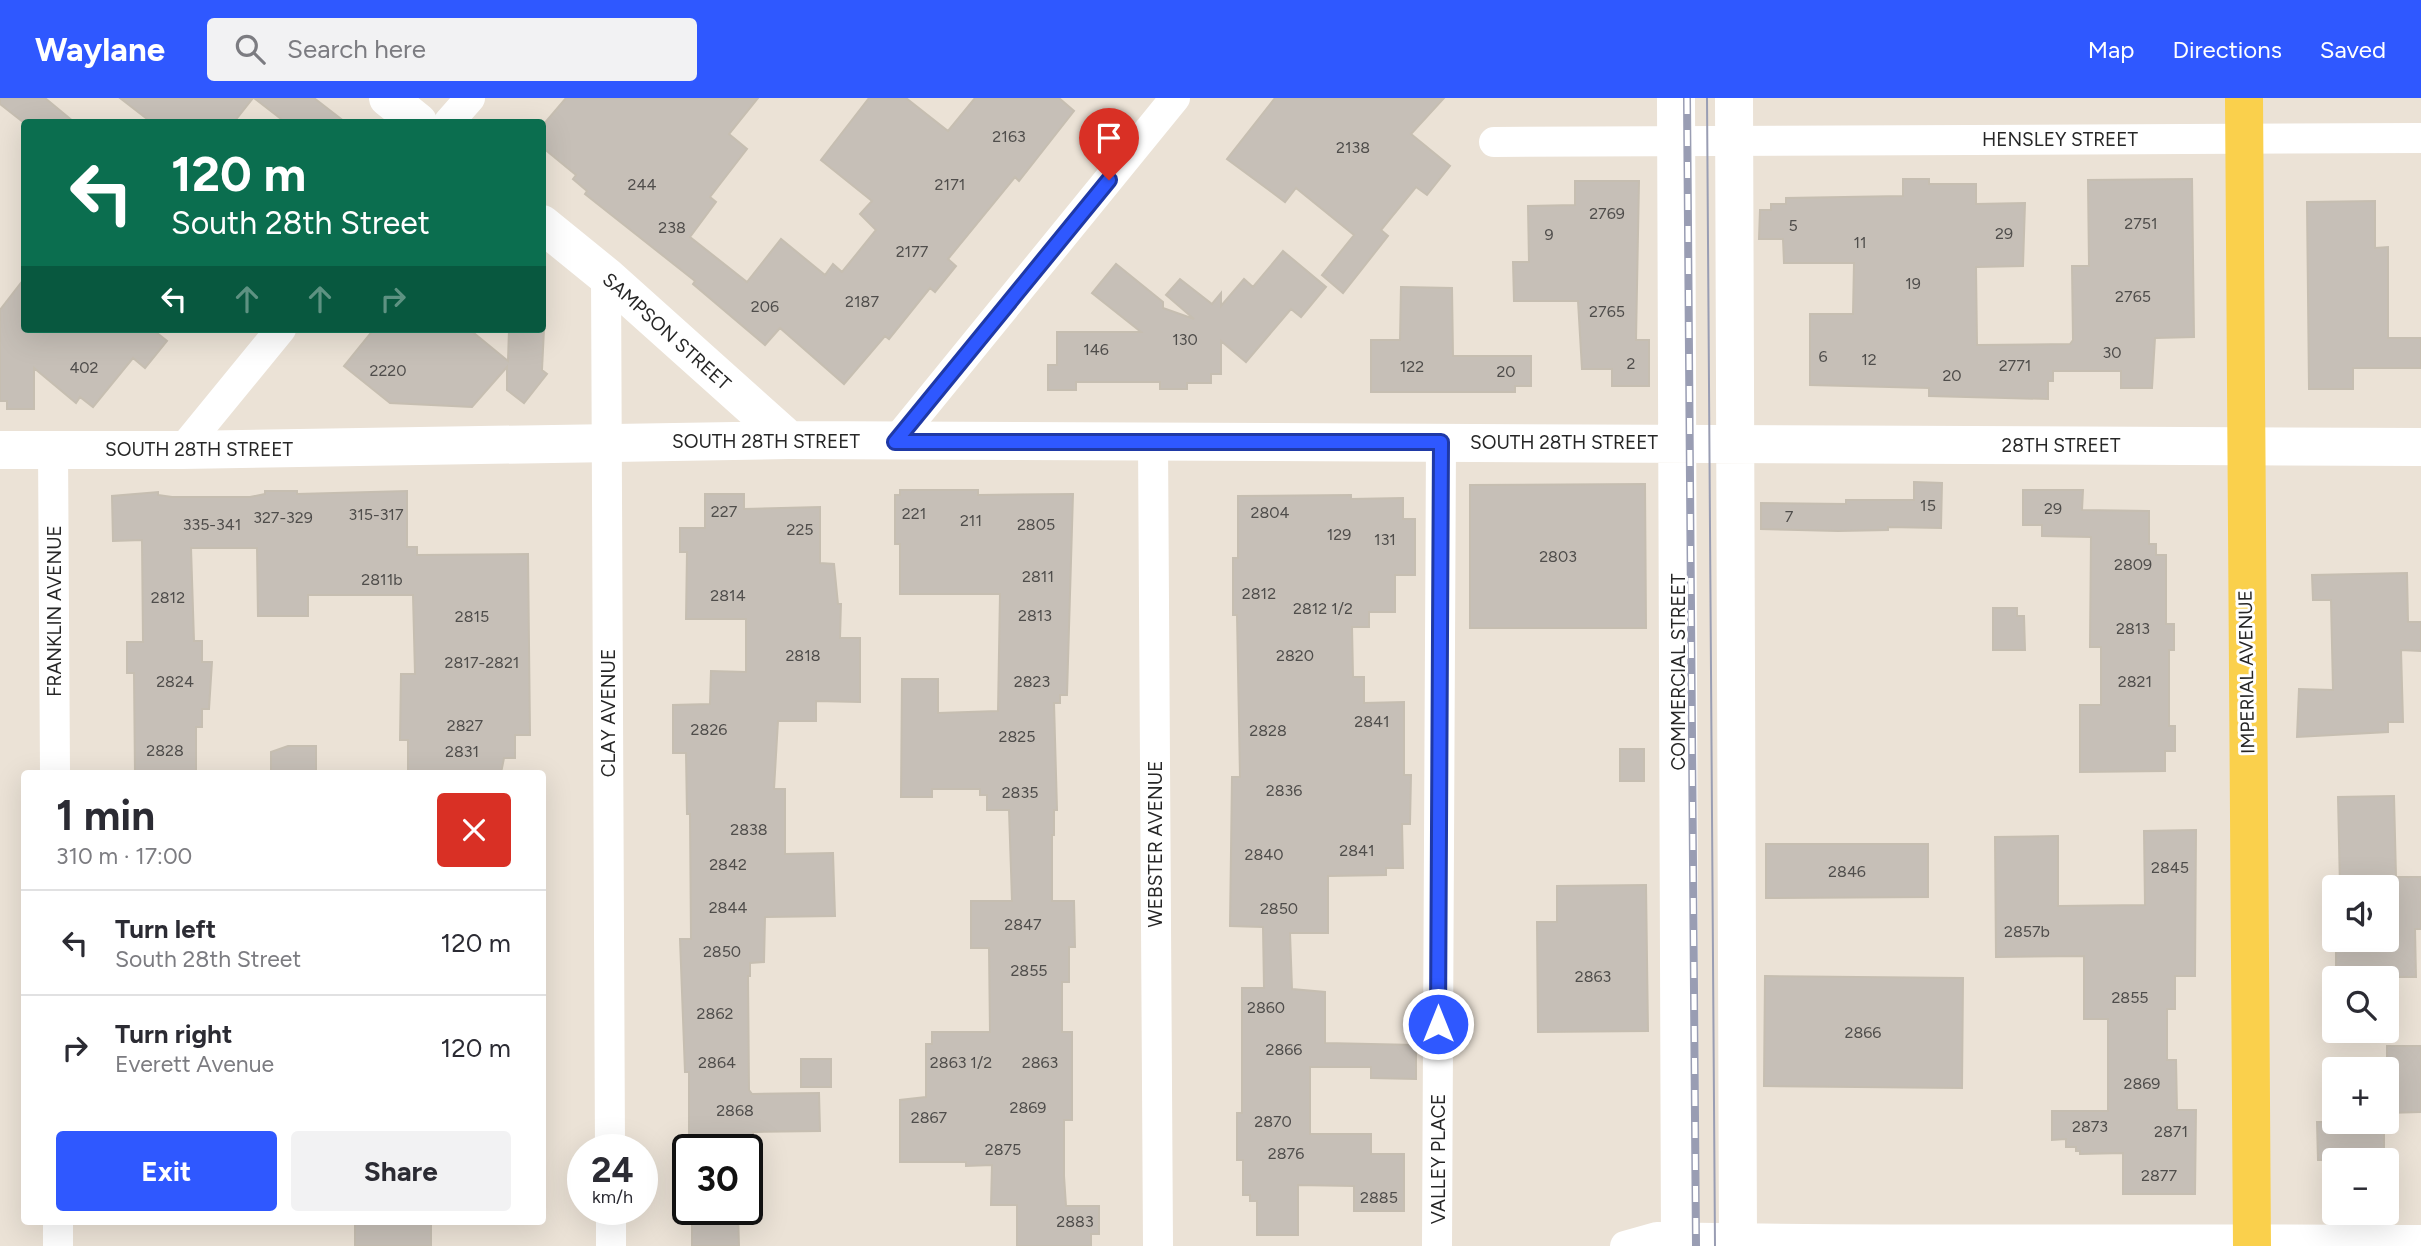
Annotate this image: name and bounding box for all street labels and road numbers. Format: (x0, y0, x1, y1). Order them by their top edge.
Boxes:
street label: HENSLEY STREET (1982, 128, 2139, 151)
street label: SAMPSON STREET (598, 268, 736, 395)
street label: SOUTH 28TH STREET (672, 430, 860, 453)
street label: SOUTH 28TH STREET (1470, 431, 1658, 454)
street label: 28TH STREET (2002, 434, 2121, 457)
street label: SOUTH 28TH STREET (105, 438, 293, 461)
street label: FRANKLIN AVENUE (43, 525, 66, 697)
street label: COMMERCIAL STREET (1667, 573, 1690, 771)
street label: IMPERIAL AVENUE (2234, 590, 2259, 754)
street label: CLAY AVENUE (597, 649, 620, 777)
street label: WEBSTER AVENUE (1144, 761, 1167, 927)
street label: VALLEY PLACE (1427, 1094, 1450, 1224)

